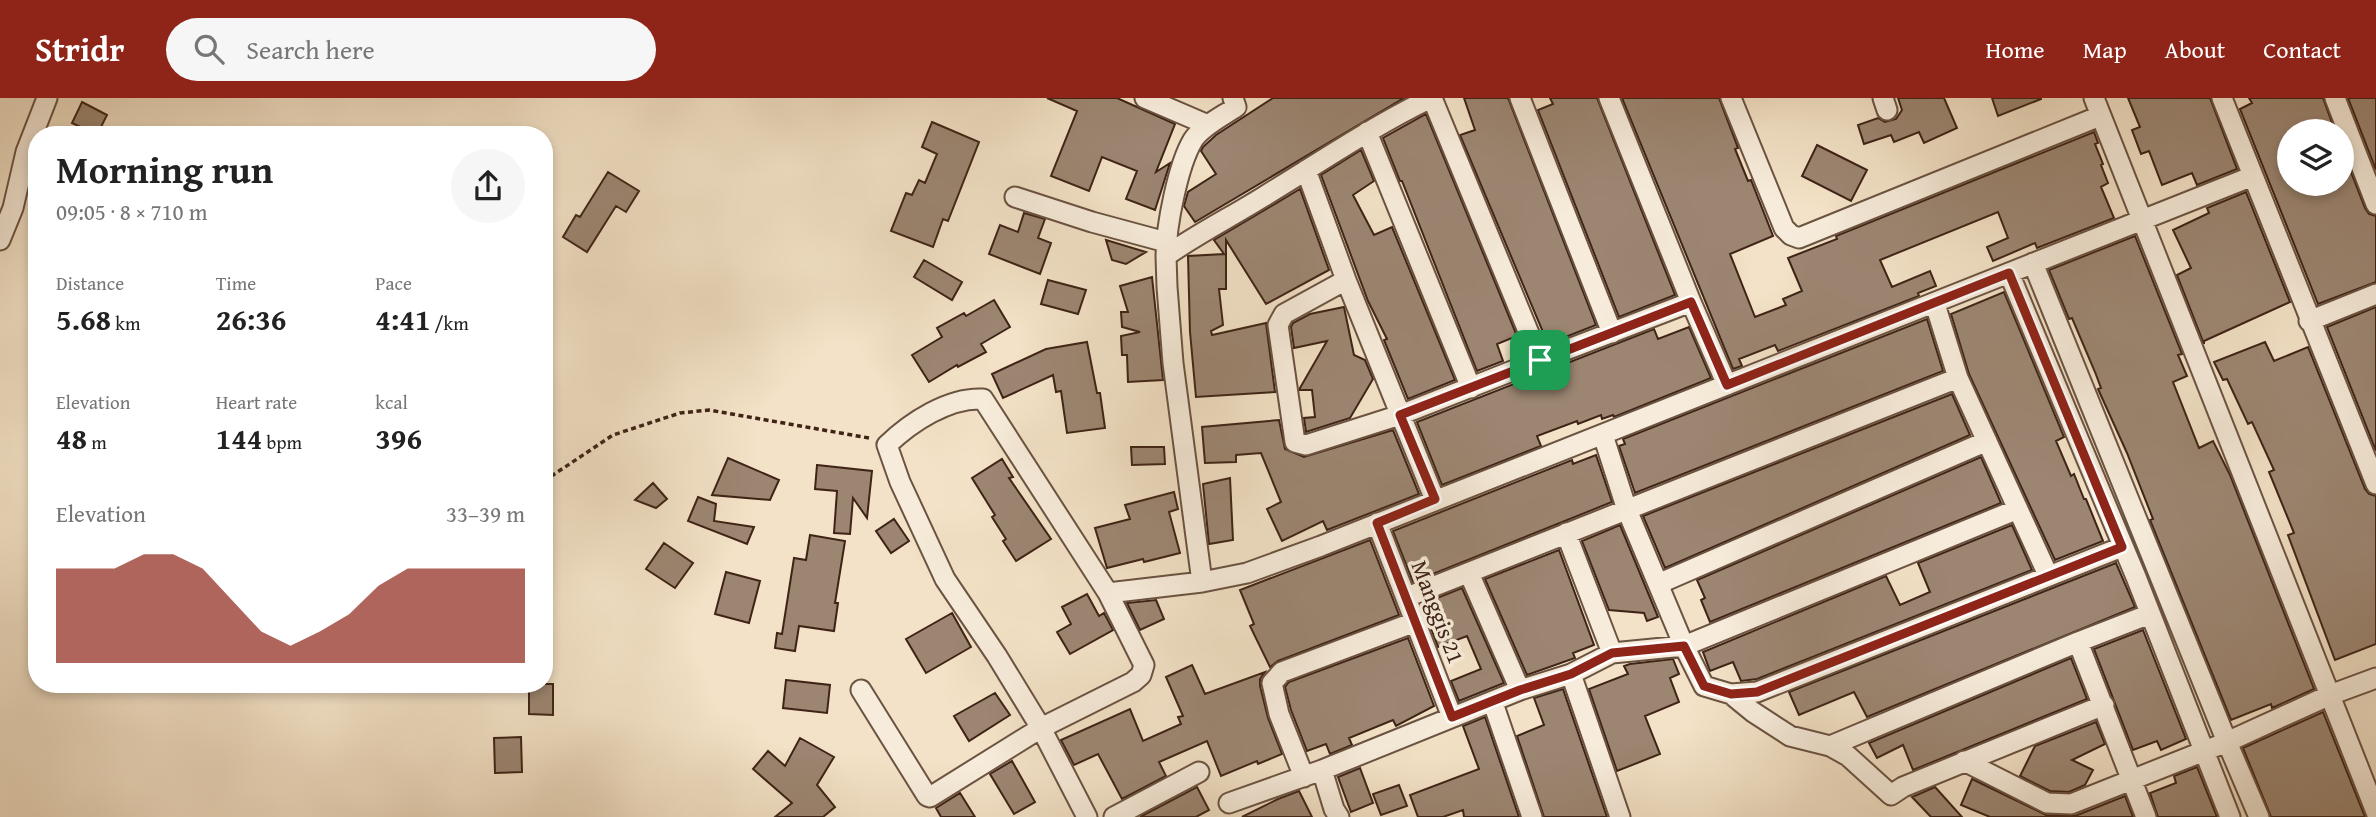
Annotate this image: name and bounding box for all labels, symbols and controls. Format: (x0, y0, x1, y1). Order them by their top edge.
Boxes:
search box (166, 18, 656, 81)
text: Stridr (35, 25, 124, 73)
icon: search (190, 30, 228, 68)
text: Search here (246, 30, 375, 69)
text: Home (1986, 32, 2045, 67)
text: Map (2083, 32, 2127, 67)
text: About (2165, 32, 2225, 67)
text: Contact (2263, 32, 2341, 67)
map controls (2277, 119, 2354, 196)
button: layers (2277, 119, 2354, 196)
text: Morning run (56, 141, 273, 197)
button: share (451, 149, 525, 223)
text: 09:05 · 8 × 710 m (56, 195, 208, 228)
text: Distance (56, 269, 124, 297)
text: Time (216, 269, 256, 297)
text: Pace (375, 269, 412, 297)
text: 5.68 (56, 297, 111, 341)
text: 26:36 (216, 297, 286, 341)
text: 4:41 (375, 297, 430, 341)
text: km (111, 309, 140, 337)
text: /km (430, 309, 469, 337)
pin (1510, 330, 1570, 390)
icon: arrive (1521, 341, 1559, 379)
text: Elevation (56, 388, 130, 416)
text: Heart rate (216, 388, 297, 416)
text: kcal (375, 388, 408, 416)
text: 48 (56, 416, 87, 460)
text: 144 (216, 416, 262, 460)
text: 396 (375, 416, 422, 460)
text: m (87, 428, 107, 456)
text: bpm (262, 428, 302, 456)
text: Elevation (56, 497, 146, 530)
text: 33–39 m (446, 497, 525, 530)
street label: Manggis 21 (1404, 555, 1473, 668)

